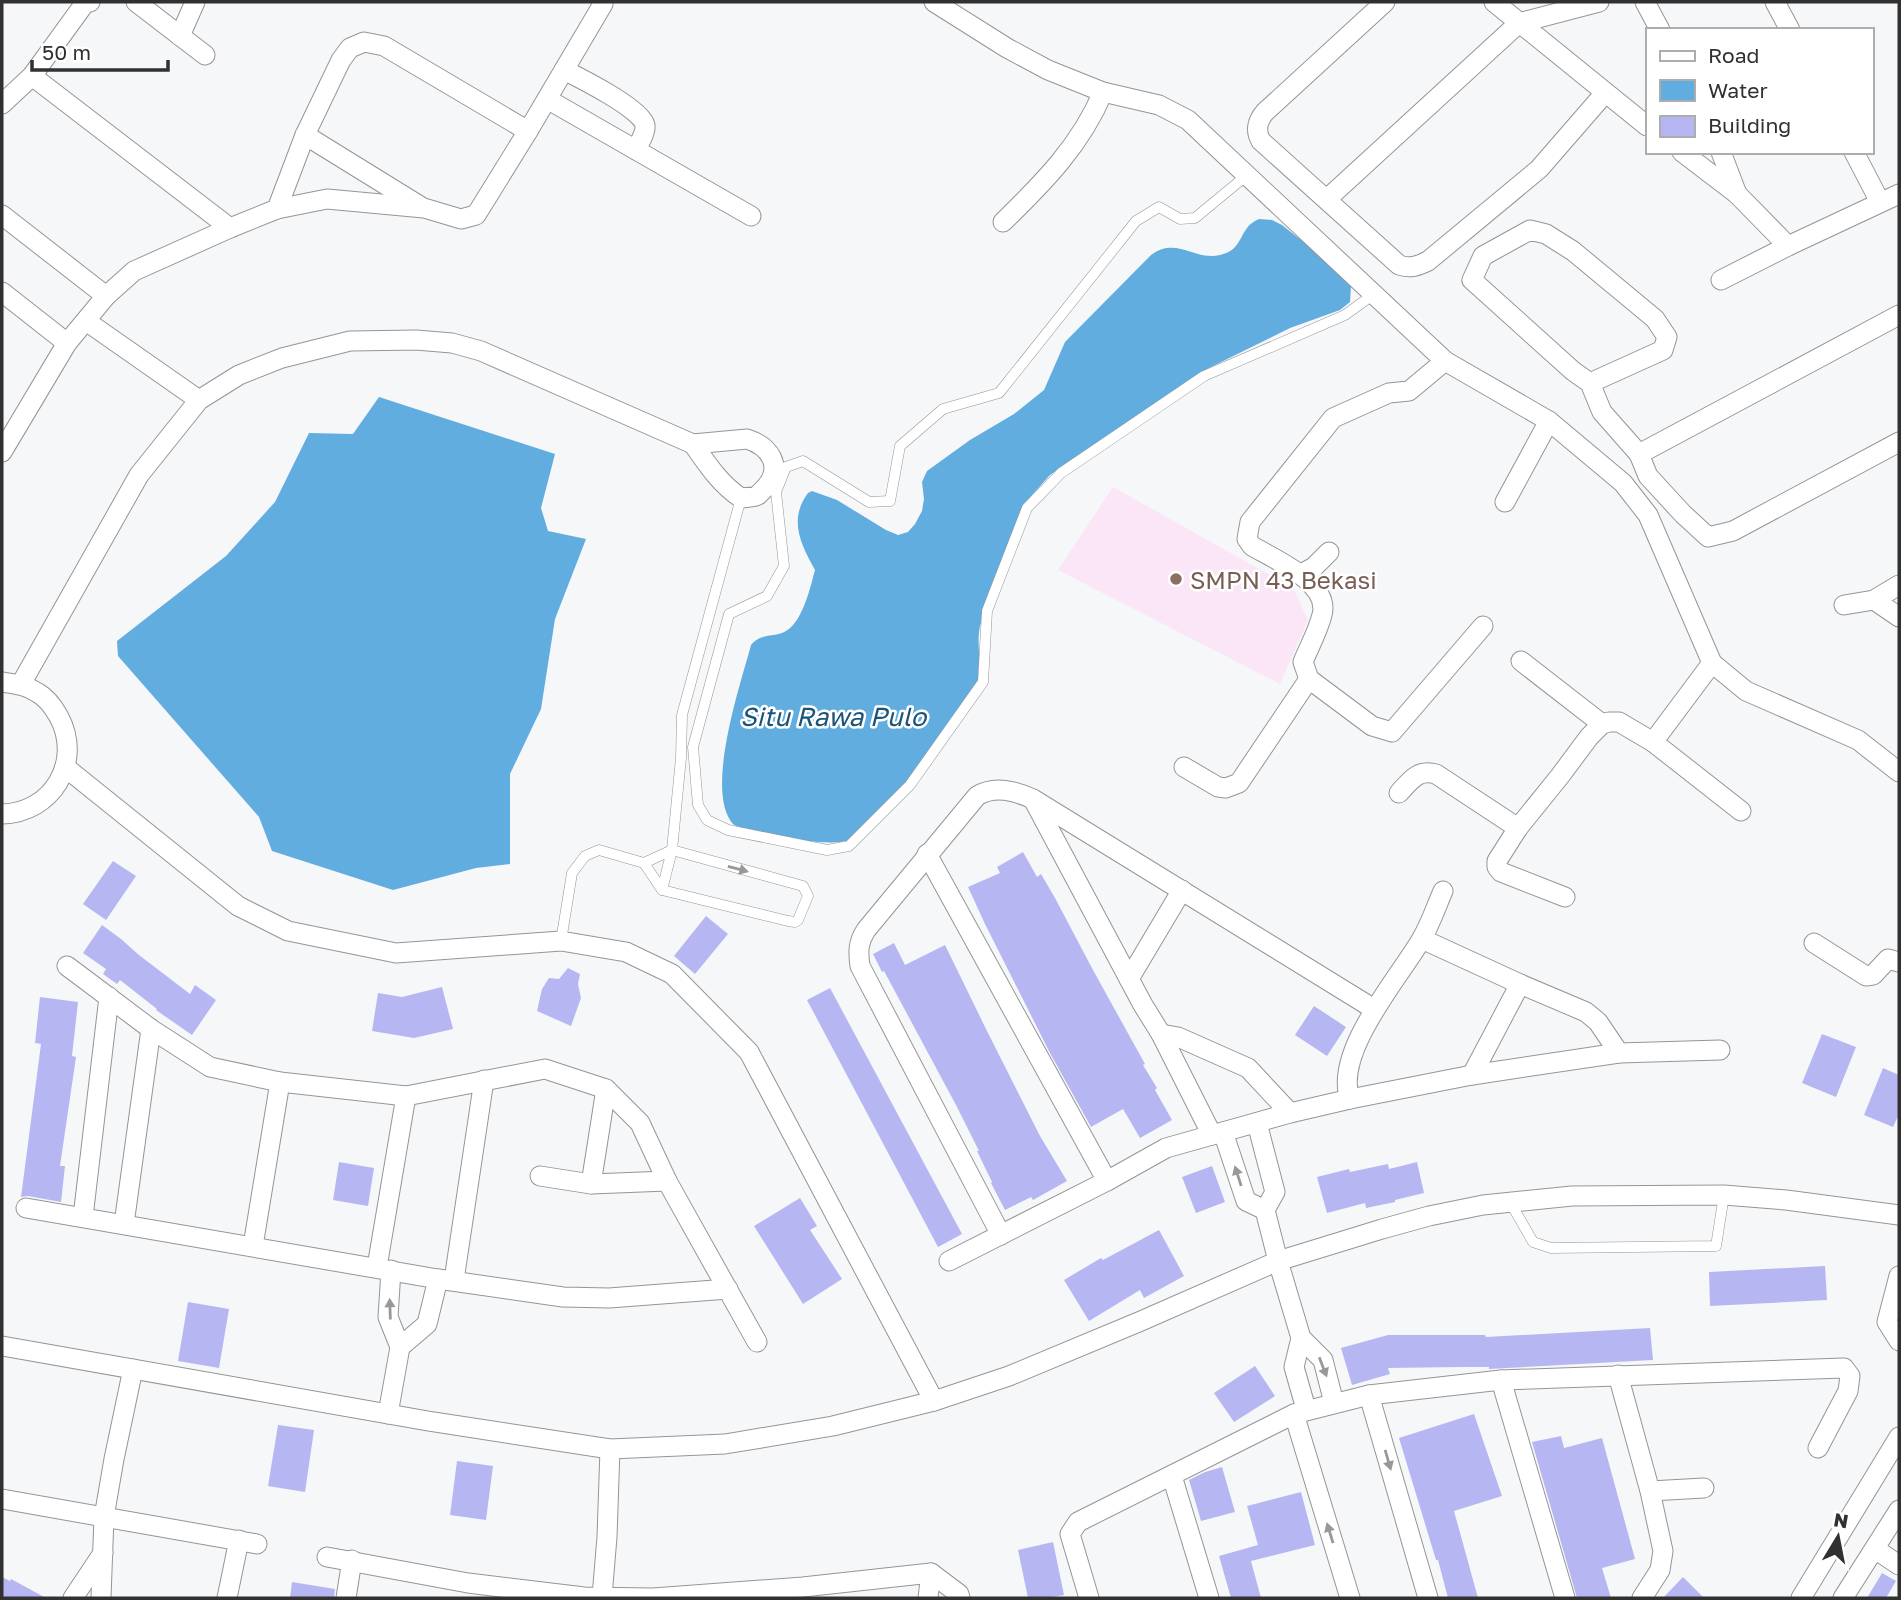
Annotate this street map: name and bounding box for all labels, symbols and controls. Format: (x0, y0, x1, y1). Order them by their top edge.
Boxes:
scale bar (32, 28, 168, 72)
legend (1646, 28, 1873, 154)
text: 50 m (42, 39, 91, 65)
text: Road (1708, 42, 1759, 68)
text: Water (1708, 77, 1768, 103)
text: Building (1708, 112, 1791, 138)
place label: SMPN 43 Bekasi (1190, 565, 1377, 594)
marker: SMPN 43 Bekasi (1168, 571, 1184, 587)
water label: Situ Rawa Pulo (740, 701, 928, 732)
one-way arrow (727, 864, 749, 875)
one-way arrow (1232, 1166, 1243, 1187)
one-way arrow (384, 1298, 395, 1320)
one-way arrow (1318, 1357, 1329, 1378)
one-way arrow (1384, 1450, 1394, 1471)
north arrow (1803, 1502, 1873, 1572)
text: N (1832, 1507, 1850, 1532)
one-way arrow (1325, 1522, 1335, 1543)

